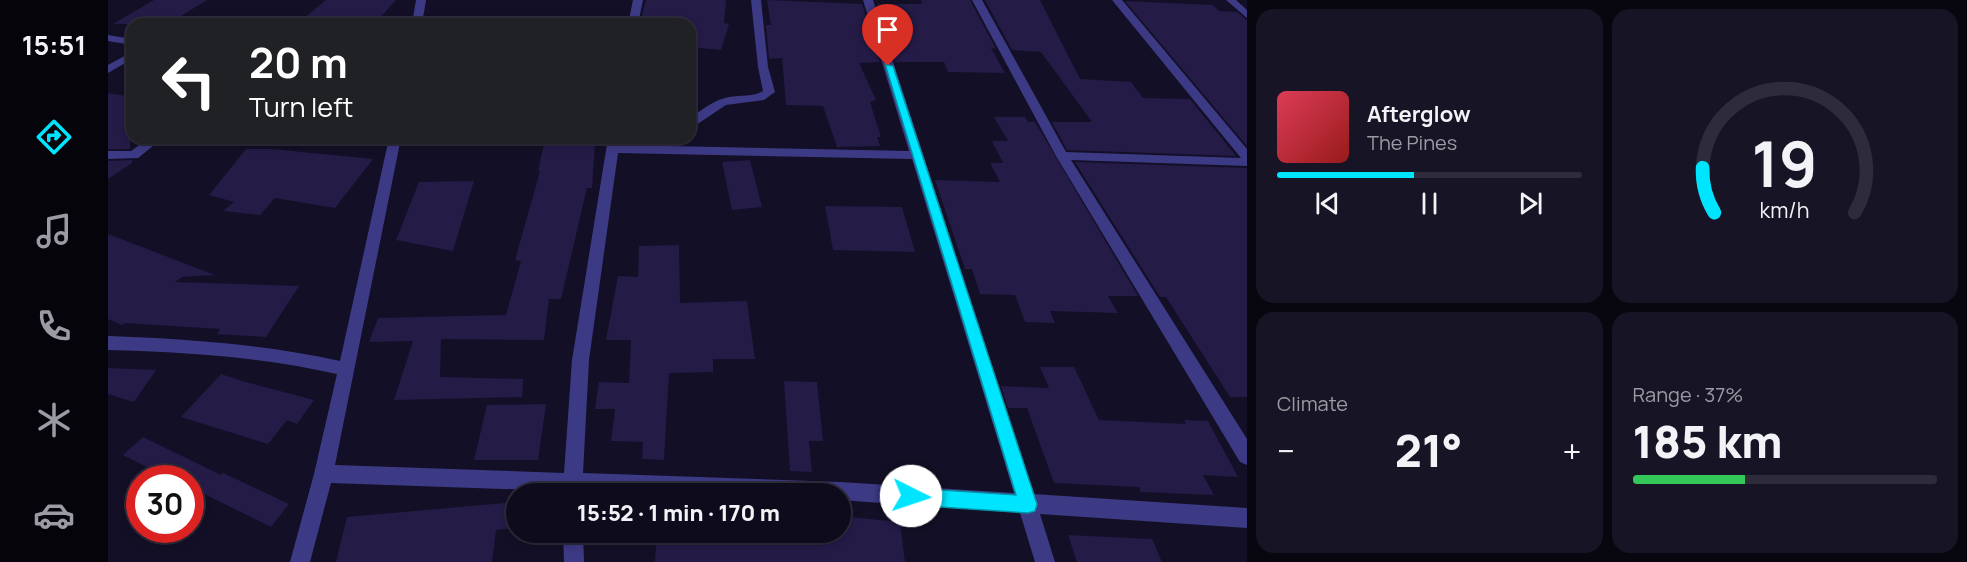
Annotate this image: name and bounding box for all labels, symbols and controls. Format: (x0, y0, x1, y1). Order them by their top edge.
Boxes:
pin (862, 4, 913, 66)
icon: arrive (871, 13, 904, 46)
text: 15:51 (22, 26, 86, 63)
text: 20 m (249, 33, 348, 91)
icon: left (150, 42, 228, 120)
text: Turn left (249, 88, 353, 125)
text: Afterglow (1367, 99, 1471, 129)
icon: directions (33, 116, 75, 158)
text: 19 (1752, 120, 1818, 206)
text: The Pines (1367, 129, 1457, 156)
icon: previous (1311, 187, 1344, 220)
icon: pause (1413, 187, 1446, 220)
icon: next (1514, 187, 1547, 220)
text: km/h (1760, 195, 1810, 224)
icon: music (33, 210, 75, 252)
icon: phone (33, 305, 75, 347)
text: Range · 37% (1633, 381, 1743, 408)
text: Climate (1277, 390, 1348, 417)
icon: climate (33, 399, 75, 441)
text: 185 km (1633, 410, 1783, 472)
text: 21° (1395, 419, 1463, 481)
text: − (1277, 428, 1295, 473)
text: + (1562, 428, 1581, 473)
position arrow (879, 464, 943, 528)
speed limit sign: 30 (126, 465, 204, 543)
icon: car (33, 494, 75, 536)
text: 15:52 · 1 min · 170 m (577, 498, 780, 528)

